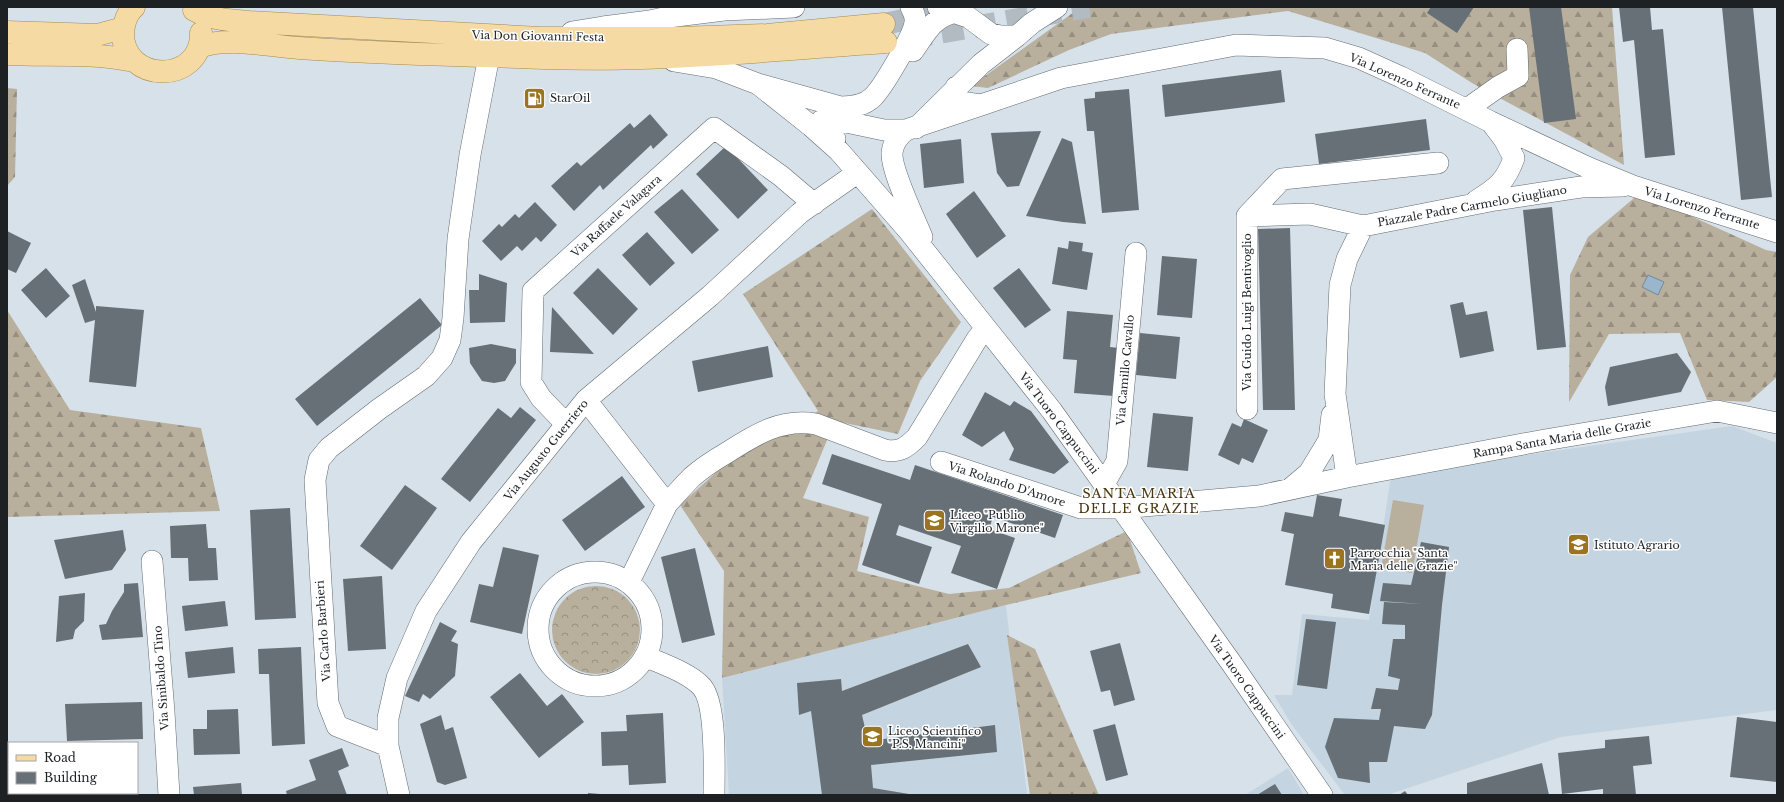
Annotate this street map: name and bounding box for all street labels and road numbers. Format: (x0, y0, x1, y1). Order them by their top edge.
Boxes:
street label: Via Don Giovanni Festa (471, 28, 605, 44)
street label: Via Lorenzo Ferrante (1346, 50, 1463, 112)
street label: Via Raffaele Valagara (567, 171, 665, 261)
street label: Piazzale Padre Carmelo Giugliano (1376, 182, 1568, 230)
street label: Via Lorenzo Ferrante (1642, 183, 1761, 232)
street label: Via Guido Luigi Bentivoglio (1240, 233, 1254, 392)
street label: Via Camillo Cavallo (1113, 314, 1137, 427)
street label: Via Tuoro Cappuccini (1016, 369, 1102, 477)
street label: Via Augusto Guerriero (500, 397, 591, 504)
street label: Rampa Santa Maria delle Grazie (1472, 415, 1652, 461)
street label: Via Rolando D'Amore (946, 458, 1067, 510)
street label: Via Carlo Barbieri (312, 580, 334, 683)
street label: Via Sinibaldo Tino (150, 625, 172, 732)
street label: Via Tuoro Cappuccini (1205, 632, 1288, 742)

